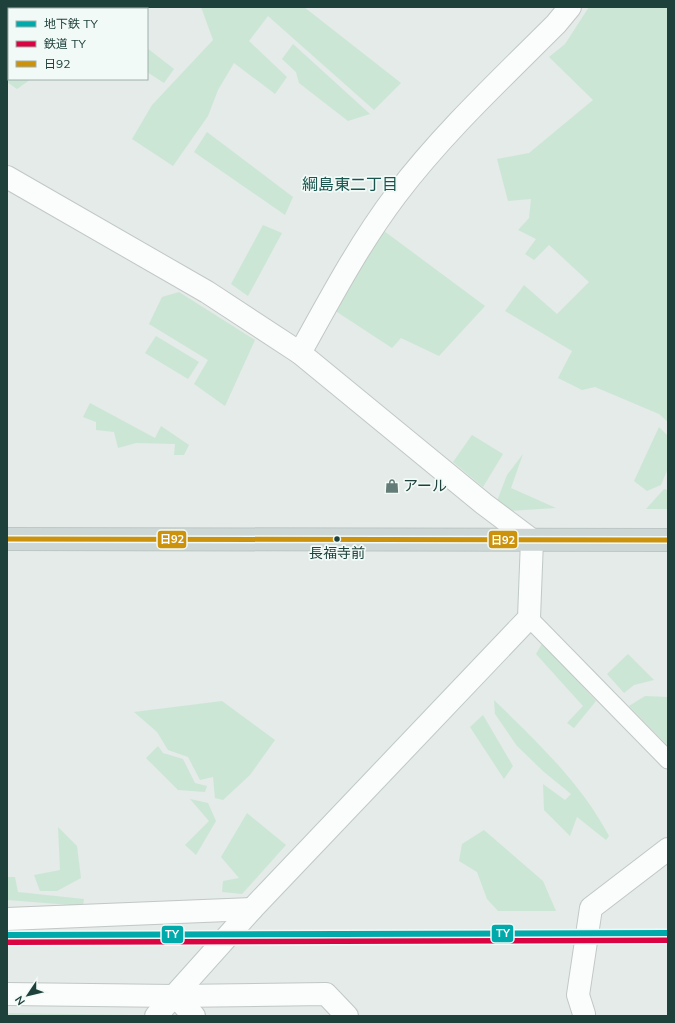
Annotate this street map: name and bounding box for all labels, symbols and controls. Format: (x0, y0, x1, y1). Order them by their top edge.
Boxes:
legend (8, 8, 148, 80)
text: 地下鉄 TY (44, 16, 98, 31)
text: 鉄道 TY (44, 36, 86, 51)
text: 日92 (44, 56, 70, 71)
district label: 綱島東二丁目 (302, 174, 398, 194)
place label: アール (403, 476, 447, 495)
shop icon: アール (384, 478, 400, 494)
line badge: 日92 (157, 530, 187, 549)
line badge: 日92 (488, 530, 518, 549)
text: 日92 (160, 532, 184, 546)
text: 日92 (491, 533, 515, 547)
marker: 長福寺前 (332, 534, 342, 544)
place label: 長福寺前 (309, 544, 365, 562)
line badge: TY (491, 924, 514, 943)
line badge: TY (161, 925, 184, 944)
text: TY (496, 926, 511, 940)
text: TY (165, 927, 180, 941)
north arrow (8, 975, 48, 1015)
text: N (12, 993, 28, 1008)

